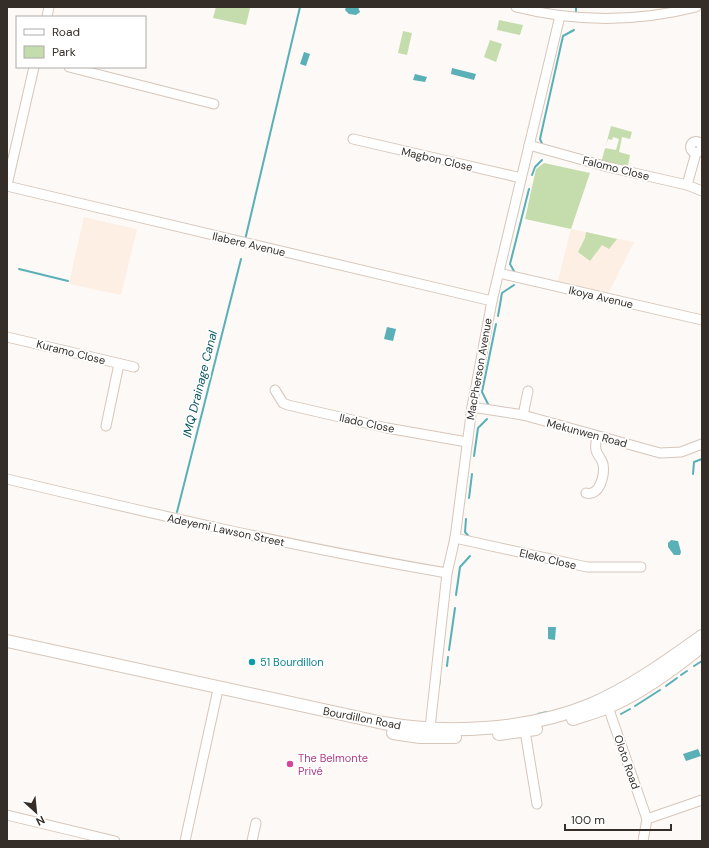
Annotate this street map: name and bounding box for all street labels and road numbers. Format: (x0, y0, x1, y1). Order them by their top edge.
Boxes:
street label: Magbon Close (400, 144, 474, 174)
street label: Falomo Close (581, 153, 651, 183)
street label: Ilabere Avenue (211, 229, 287, 259)
street label: Ikoya Avenue (567, 283, 635, 311)
street label: MacPherson Avenue (463, 317, 495, 421)
street label: Kuramo Close (35, 337, 107, 367)
street label: Ilado Close (338, 410, 396, 436)
street label: Mekunwen Road (545, 416, 629, 451)
street label: Adeyemi Lawson Street (166, 511, 286, 549)
street label: Eleko Close (518, 546, 578, 572)
street label: Bourdillon Road (322, 704, 402, 732)
street label: Oloto Road (611, 733, 643, 791)

